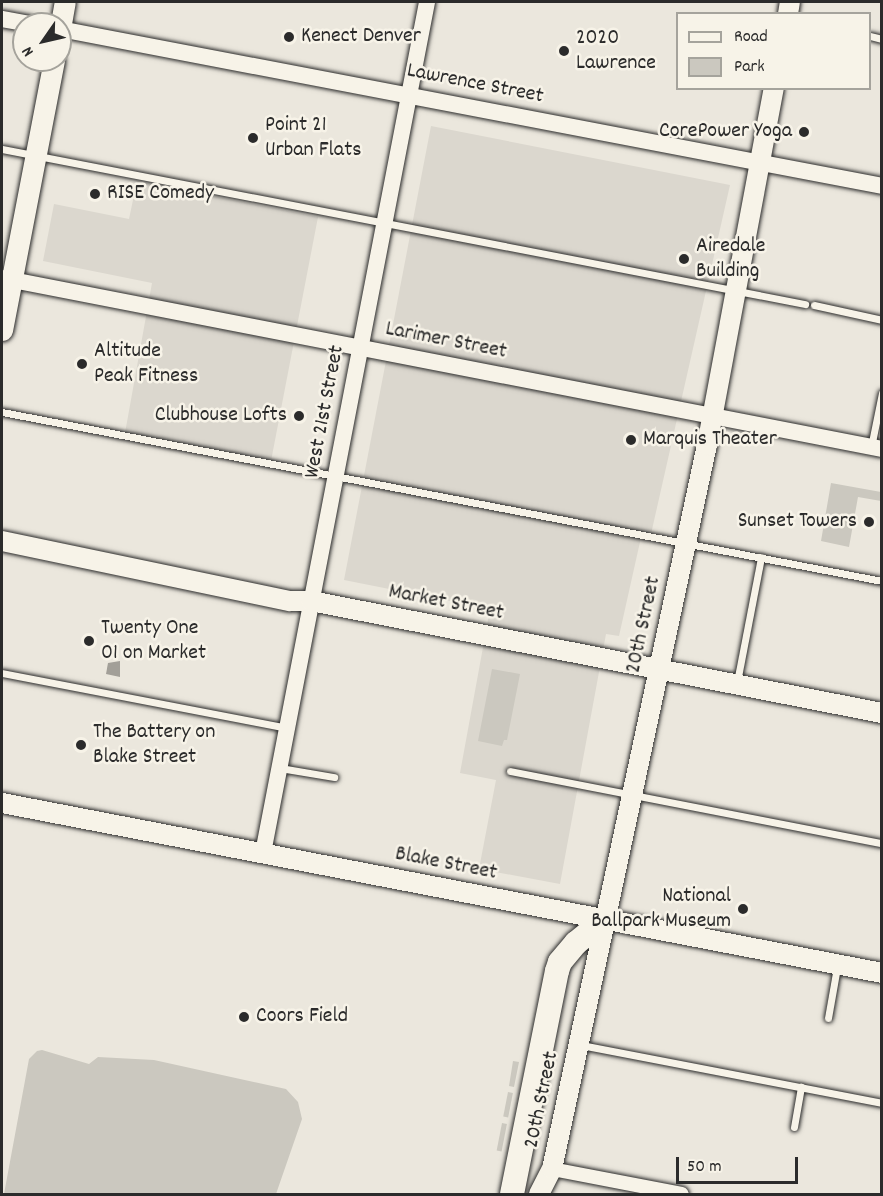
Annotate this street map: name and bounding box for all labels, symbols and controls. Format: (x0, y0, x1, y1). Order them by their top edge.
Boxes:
north arrow (12, 12, 72, 72)
legend (676, 12, 871, 90)
place label: Kenect Denver (301, 24, 421, 50)
place label: 2020 Lawrence (576, 25, 656, 76)
text: Road (734, 25, 768, 50)
marker: Kenect Denver (282, 30, 296, 44)
text: N (17, 42, 40, 61)
marker: 2020 Lawrence (557, 44, 571, 58)
text: Park (734, 55, 765, 80)
street label: Lawrence Street (404, 58, 546, 110)
place label: Point 21 Urban Flats (265, 112, 362, 164)
place label: CorePower Yoga (659, 119, 792, 145)
marker: CorePower Yoga (797, 125, 811, 139)
marker: Point 21 Urban Flats (246, 131, 260, 145)
place label: RISE Comedy (107, 181, 214, 207)
marker: RISE Comedy (88, 187, 102, 201)
place label: Airedale Building (696, 233, 765, 284)
marker: Airedale Building (677, 252, 691, 266)
street label: Larimer Street (383, 316, 509, 366)
place label: Altitude Peak Fitness (94, 338, 198, 390)
street label: West 21st Street (299, 343, 351, 481)
marker: Altitude Peak Fitness (75, 357, 89, 371)
place label: Clubhouse Lofts (155, 403, 287, 429)
marker: Clubhouse Lofts (292, 409, 306, 423)
place label: Marquis Theater (643, 427, 777, 453)
marker: Marquis Theater (624, 433, 638, 447)
place label: Sunset Towers (738, 509, 857, 535)
marker: Sunset Towers (862, 515, 876, 529)
street label: 20th Street (621, 574, 667, 676)
street label: Market Street (386, 579, 506, 627)
place label: Twenty One 01 on Market (101, 615, 206, 666)
marker: Twenty One 01 on Market (82, 634, 96, 648)
place label: The Battery on Blake Street (93, 719, 215, 770)
marker: The Battery on Blake Street (74, 738, 88, 752)
street label: Blake Street (393, 841, 499, 887)
place label: National Ballpark Museum (591, 883, 731, 934)
marker: National Ballpark Museum (736, 902, 750, 916)
place label: Coors Field (256, 1004, 348, 1030)
marker: Coors Field (237, 1010, 251, 1024)
street label: 20th Street (519, 1049, 565, 1151)
scale bar (679, 1145, 800, 1183)
text: 50 m (687, 1155, 722, 1180)

